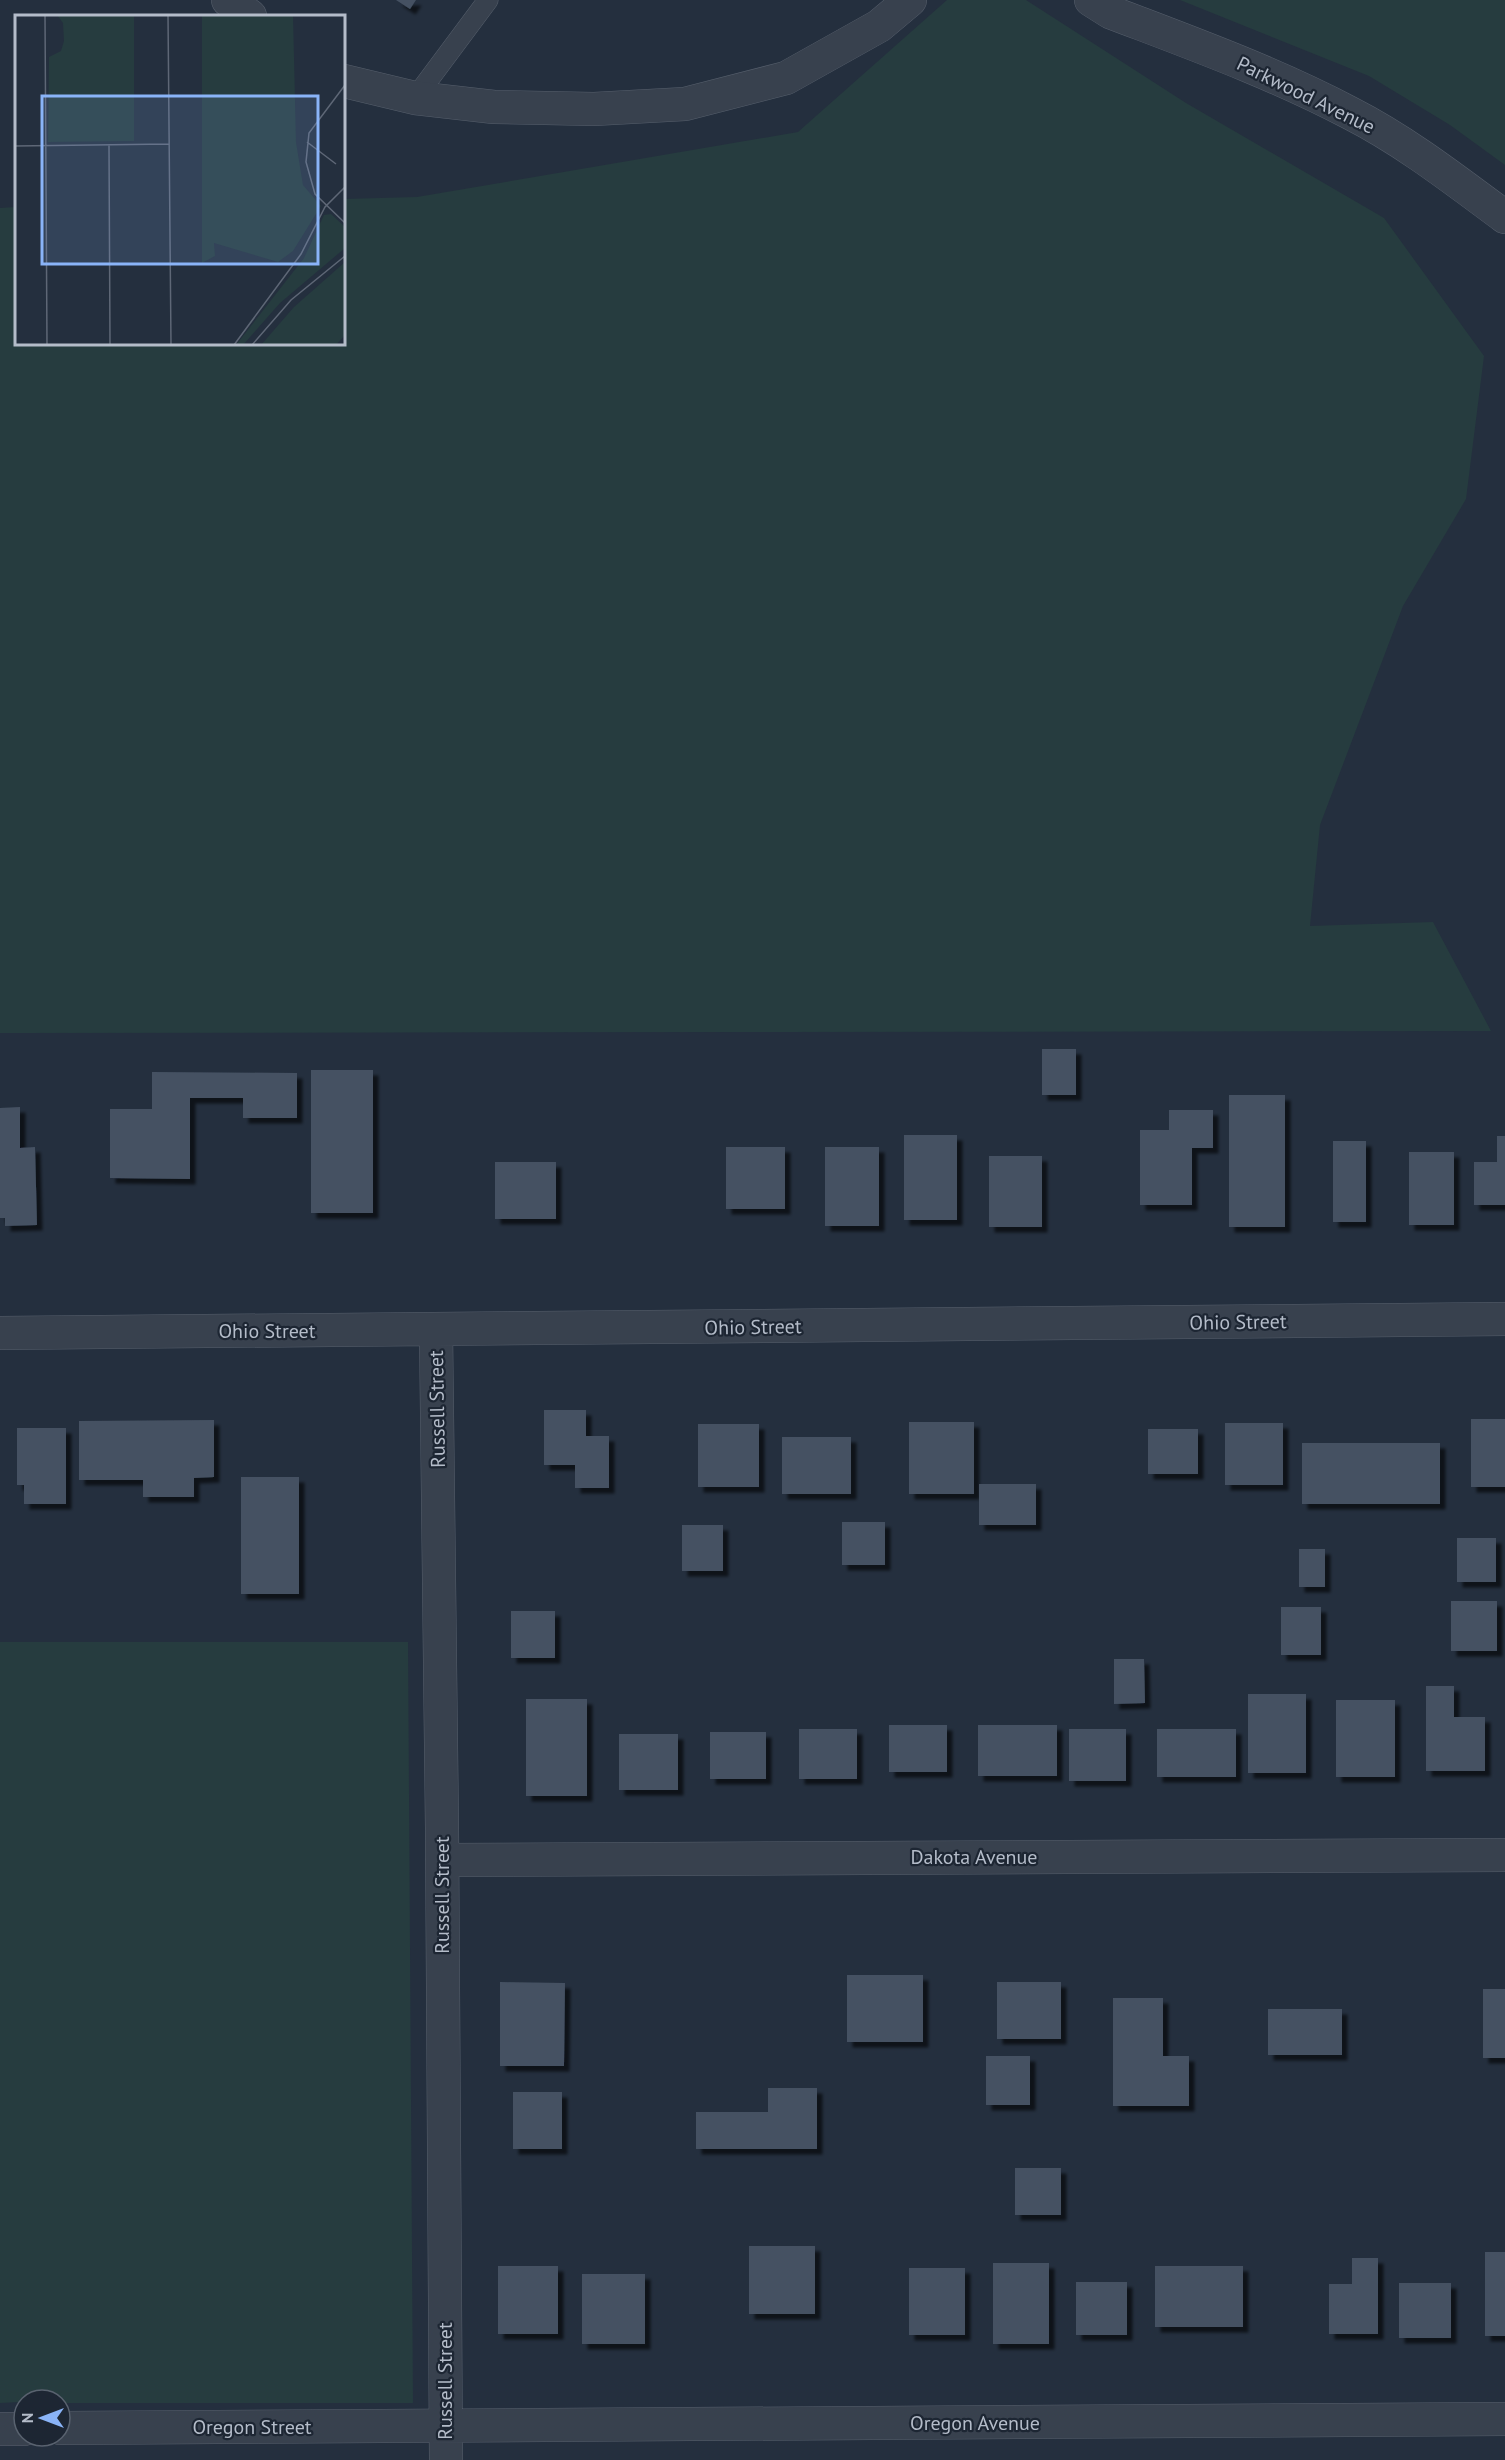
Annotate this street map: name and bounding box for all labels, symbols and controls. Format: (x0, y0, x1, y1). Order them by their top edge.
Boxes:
inset map (15, 15, 345, 345)
street label: Parkwood Avenue (1233, 50, 1379, 140)
street label: Ohio Street (1189, 1308, 1287, 1336)
street label: Ohio Street (704, 1313, 802, 1341)
street label: Ohio Street (218, 1318, 316, 1344)
street label: Russell Street (423, 1350, 451, 1468)
street label: Russell Street (429, 1836, 455, 1954)
street label: Dakota Avenue (911, 1844, 1037, 1870)
street label: Russell Street (432, 2322, 458, 2440)
north arrow (12, 2388, 72, 2448)
street label: Oregon Avenue (910, 2410, 1040, 2436)
text: N (17, 2413, 37, 2423)
street label: Oregon Street (192, 2414, 312, 2440)

